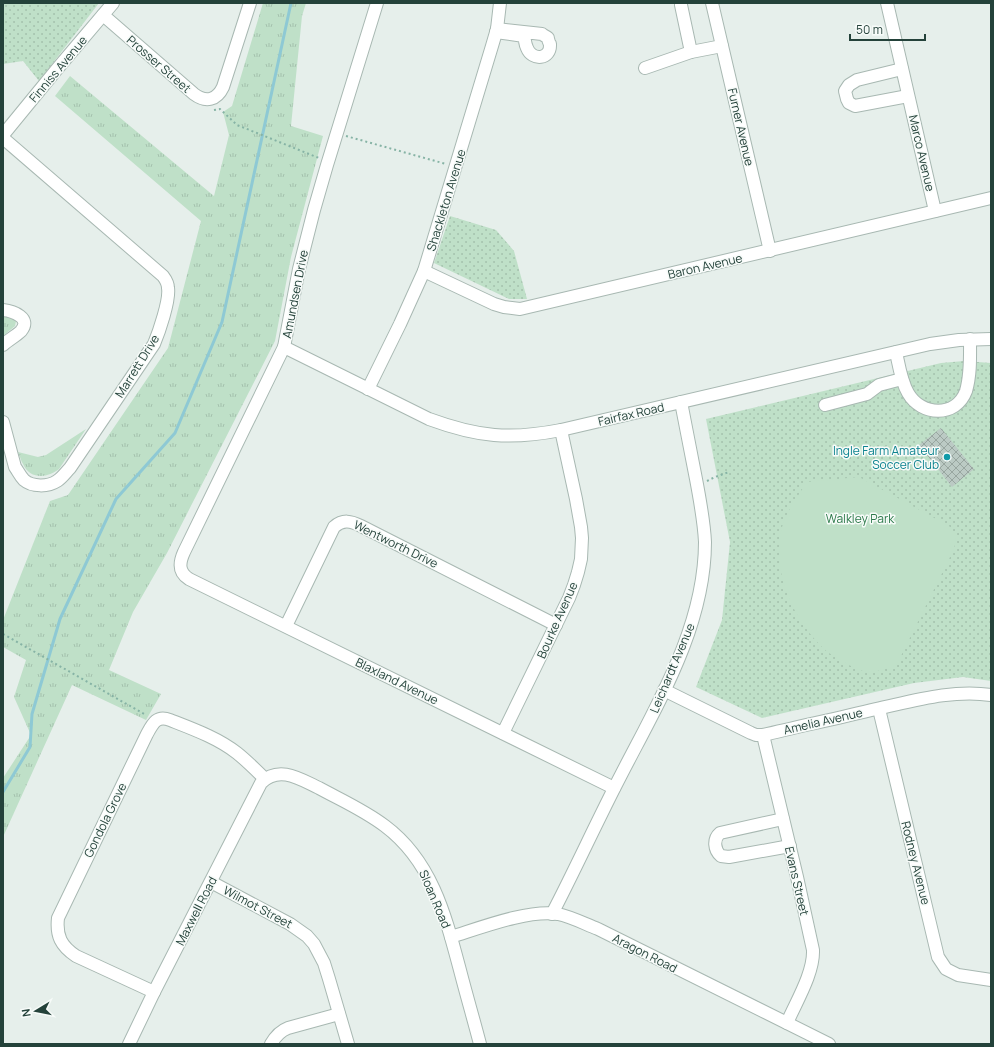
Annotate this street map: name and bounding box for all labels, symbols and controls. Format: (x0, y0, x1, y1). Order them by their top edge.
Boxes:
scale bar (850, 16, 925, 42)
text: 50 m (856, 21, 883, 38)
street label: Prosser Street (123, 31, 195, 97)
street label: Finniss Avenue (25, 32, 91, 106)
street label: Furner Avenue (724, 86, 758, 168)
street label: Marco Avenue (905, 113, 939, 193)
street label: Shackleton Avenue (422, 147, 470, 253)
street label: Amundsen Drive (278, 248, 312, 340)
street label: Baron Avenue (666, 249, 744, 283)
street label: Marrett Drive (111, 331, 163, 401)
street label: Fairfax Road (596, 398, 666, 430)
place label: Ingle Farm Amateur Soccer Club (833, 442, 940, 473)
marker: Ingle Farm Amateur Soccer Club (942, 452, 952, 462)
park label: Walkley Park (826, 510, 895, 527)
street label: Wentworth Drive (351, 516, 441, 572)
street label: Bourke Avenue (533, 579, 581, 661)
street label: Leichardt Avenue (645, 621, 699, 715)
street label: Blaxland Avenue (353, 654, 441, 708)
street label: Amelia Avenue (782, 704, 864, 738)
street label: Gondola Grove (80, 780, 130, 860)
street label: Rodney Avenue (897, 819, 935, 907)
street label: Evans Street (781, 845, 813, 917)
street label: Sloan Road (415, 867, 455, 931)
street label: Maxwell Road (171, 874, 221, 948)
street label: Wilmot Street (220, 882, 296, 932)
street label: Aragon Road (610, 929, 680, 977)
north arrow (16, 991, 56, 1031)
text: N (18, 1008, 34, 1018)

